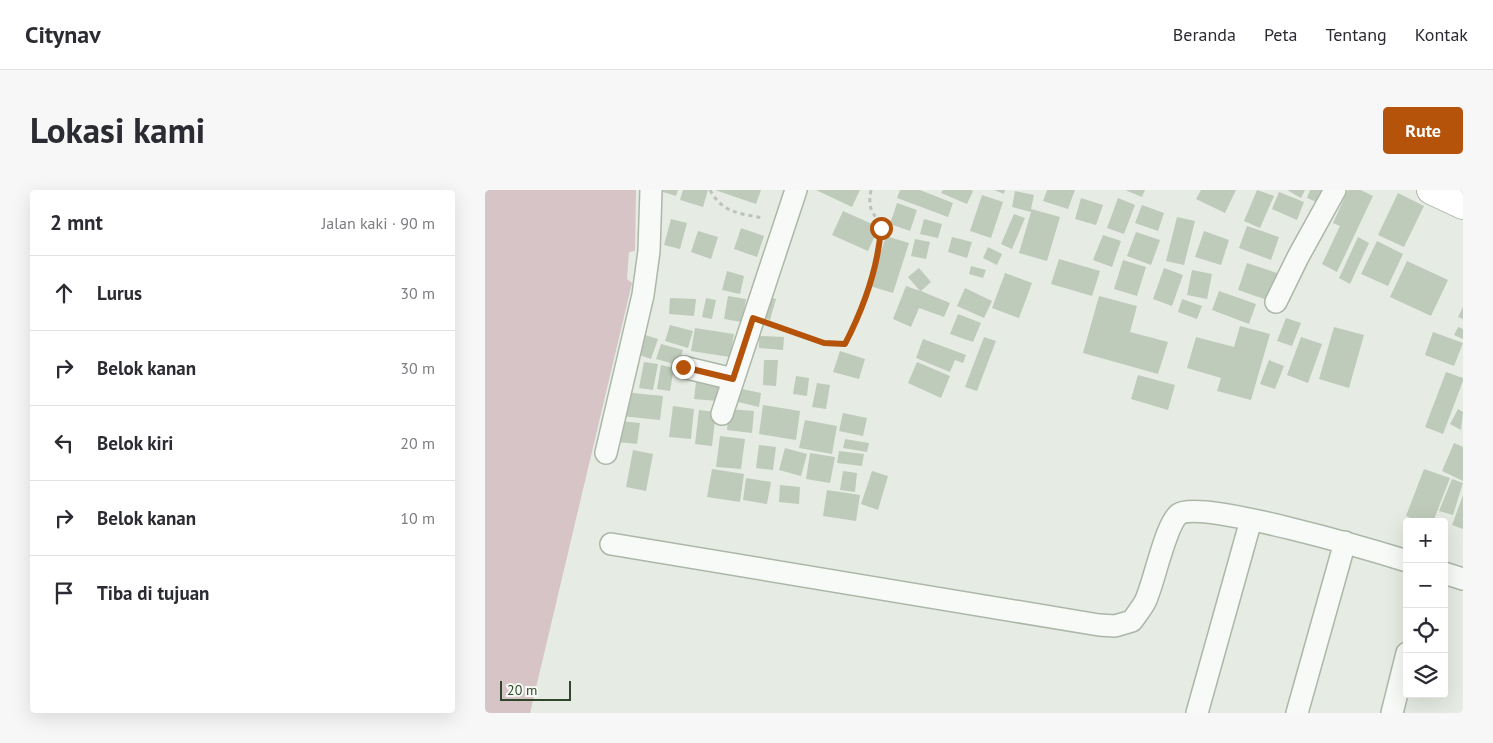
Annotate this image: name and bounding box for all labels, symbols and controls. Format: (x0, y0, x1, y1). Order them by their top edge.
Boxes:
text: Citynav (25, 19, 101, 50)
text: Beranda (1173, 23, 1236, 46)
text: Peta (1264, 23, 1298, 46)
text: Tentang (1326, 23, 1387, 46)
text: Kontak (1415, 23, 1468, 46)
text: Lokasi kami (30, 107, 205, 153)
button: Rute (1383, 107, 1463, 154)
text: 2 mnt (50, 209, 103, 236)
text: Jalan kaki · 90 m (322, 213, 435, 233)
route start (870, 217, 893, 240)
icon: ahead (50, 279, 78, 307)
text: Lurus (97, 281, 142, 305)
text: 30 m (400, 283, 435, 303)
icon: right (50, 354, 78, 382)
text: Belok kanan (97, 356, 196, 380)
route end (672, 356, 695, 379)
text: 30 m (400, 358, 435, 378)
icon: left (50, 429, 78, 457)
text: Belok kiri (97, 431, 173, 455)
text: 20 m (400, 433, 435, 453)
icon: right (50, 504, 78, 532)
text: Belok kanan (97, 506, 196, 530)
text: 10 m (400, 508, 435, 528)
map controls (1403, 518, 1448, 698)
button: + (1403, 518, 1448, 563)
button: − (1403, 563, 1448, 608)
icon: arrive (50, 579, 78, 607)
text: Tiba di tujuan (97, 581, 209, 605)
button: locate (1403, 608, 1448, 653)
button: layers (1403, 653, 1448, 698)
scale bar (500, 678, 571, 701)
text: 20 m (507, 681, 537, 699)

